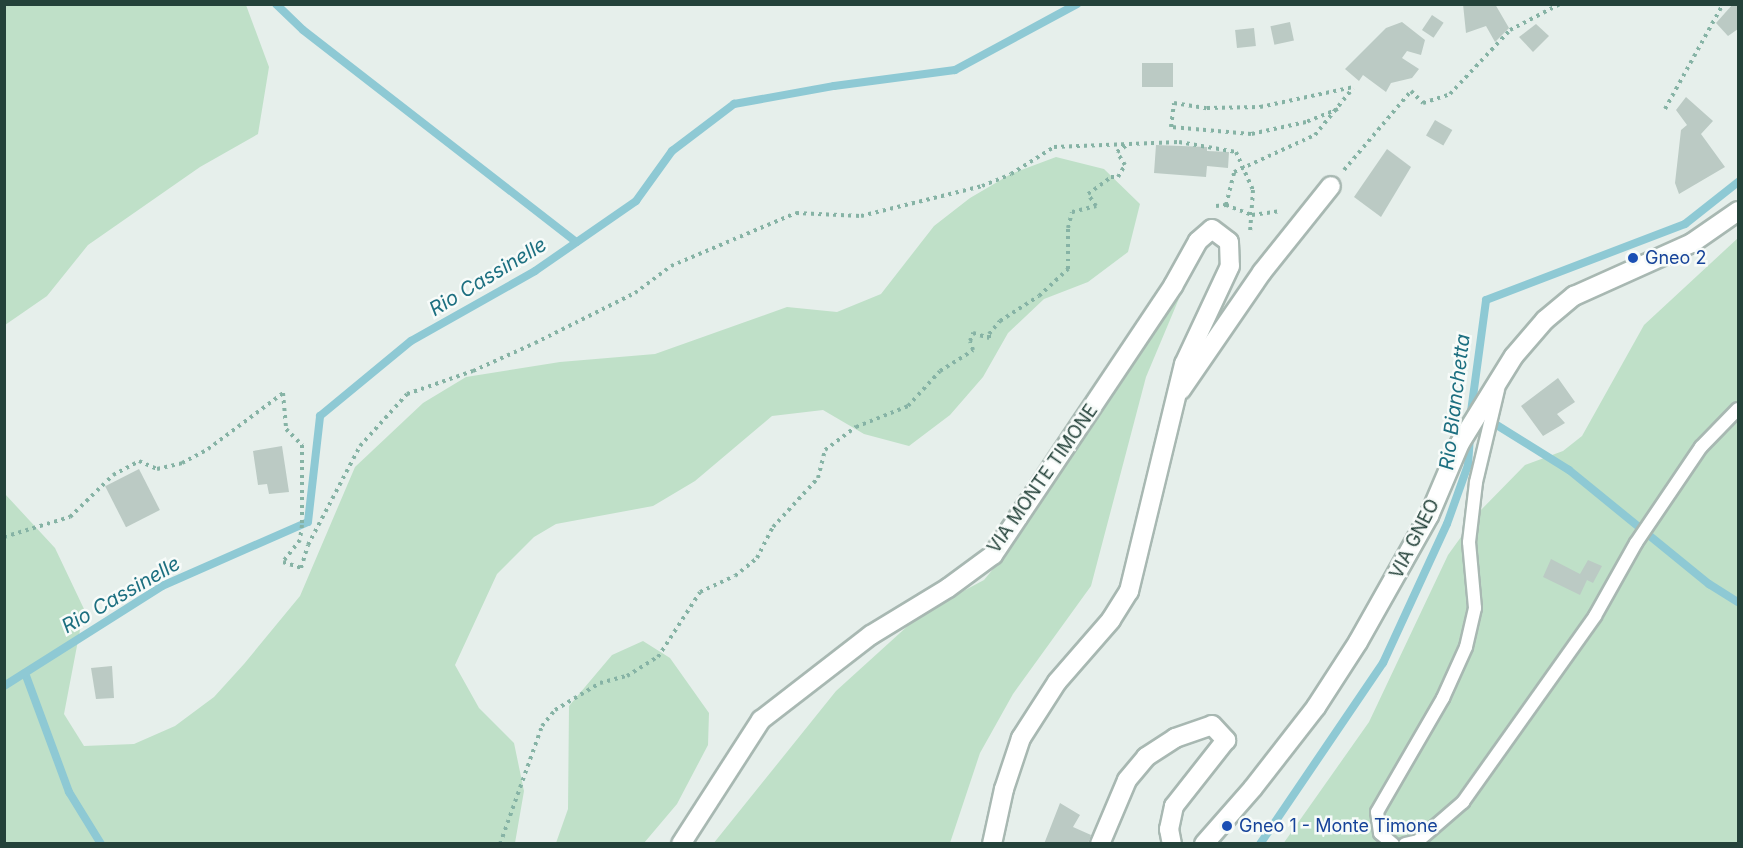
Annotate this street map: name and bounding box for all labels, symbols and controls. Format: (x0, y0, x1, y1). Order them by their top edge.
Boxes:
water label: Rio Cassinelle (425, 233, 551, 321)
place label: Gneo 2 (1645, 247, 1706, 269)
marker: Gneo 2 (1626, 251, 1640, 265)
water label: Rio Bianchetta (1435, 333, 1475, 471)
street label: VIA MONTE TIMONE (983, 400, 1103, 558)
street label: VIA GNEO (1386, 496, 1444, 582)
water label: Rio Cassinelle (58, 551, 184, 639)
place label: Gneo 1 - Monte Timone (1239, 815, 1438, 837)
marker: Gneo 1 - Monte Timone (1220, 819, 1234, 833)

